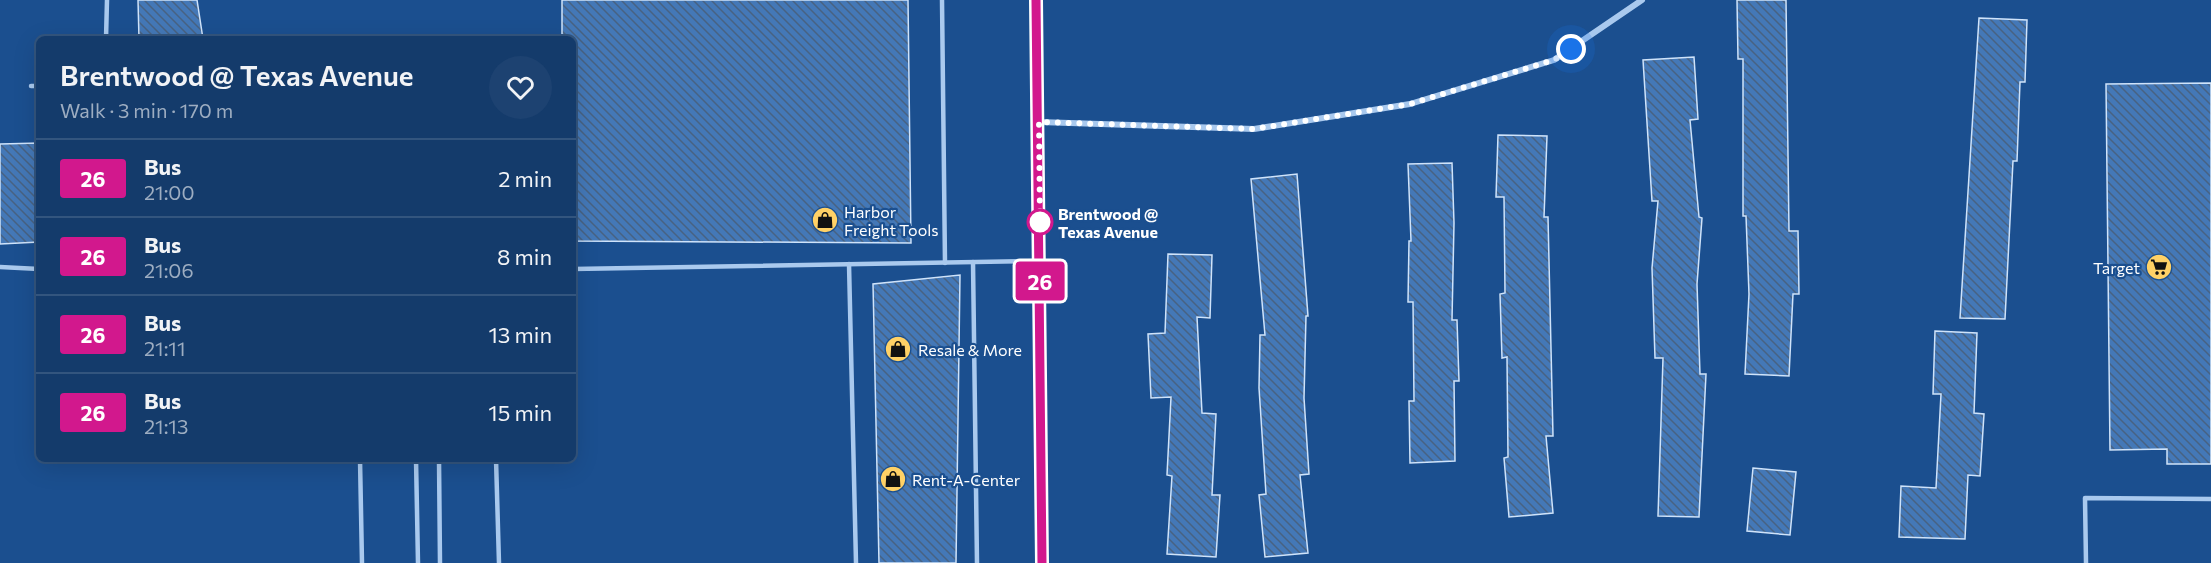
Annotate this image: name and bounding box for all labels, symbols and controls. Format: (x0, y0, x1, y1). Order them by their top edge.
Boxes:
your location (1556, 34, 1586, 64)
button: heart (489, 56, 552, 119)
text: Brentwood @ Texas Avenue (60, 58, 414, 92)
text: Walk · 3 min · 170 m (60, 98, 233, 122)
text: Bus (144, 153, 181, 180)
text: 2 min (498, 165, 552, 192)
text: 26 (81, 166, 105, 191)
text: 21:00 (144, 180, 194, 204)
place label: Harbor Freight Tools (844, 202, 939, 239)
place label: Brentwood @ Texas Avenue (1058, 204, 1158, 241)
shop icon: Harbor Freight Tools (810, 205, 840, 235)
marker: Brentwood @ Texas Avenue (1027, 209, 1053, 235)
text: Bus (144, 231, 181, 258)
text: 8 min (497, 243, 552, 270)
text: 26 (81, 244, 105, 269)
supermarket icon: Target (2144, 252, 2174, 282)
text: 21:06 (144, 258, 194, 282)
place label: Target (2093, 258, 2140, 277)
line badge: 26 (1013, 262, 1067, 300)
text: 26 (1028, 269, 1052, 294)
text: Bus (144, 309, 181, 336)
text: 13 min (488, 321, 552, 348)
text: 26 (81, 322, 105, 347)
shop icon: Resale & More (883, 334, 913, 364)
text: 21:11 (144, 336, 185, 360)
place label: Resale & More (918, 340, 1022, 359)
text: Bus (144, 387, 181, 414)
text: 15 min (488, 399, 552, 426)
text: 26 (81, 400, 105, 425)
text: 21:13 (144, 414, 188, 438)
shop icon: Rent-A-Center (878, 464, 908, 494)
place label: Rent-A-Center (912, 470, 1021, 489)

